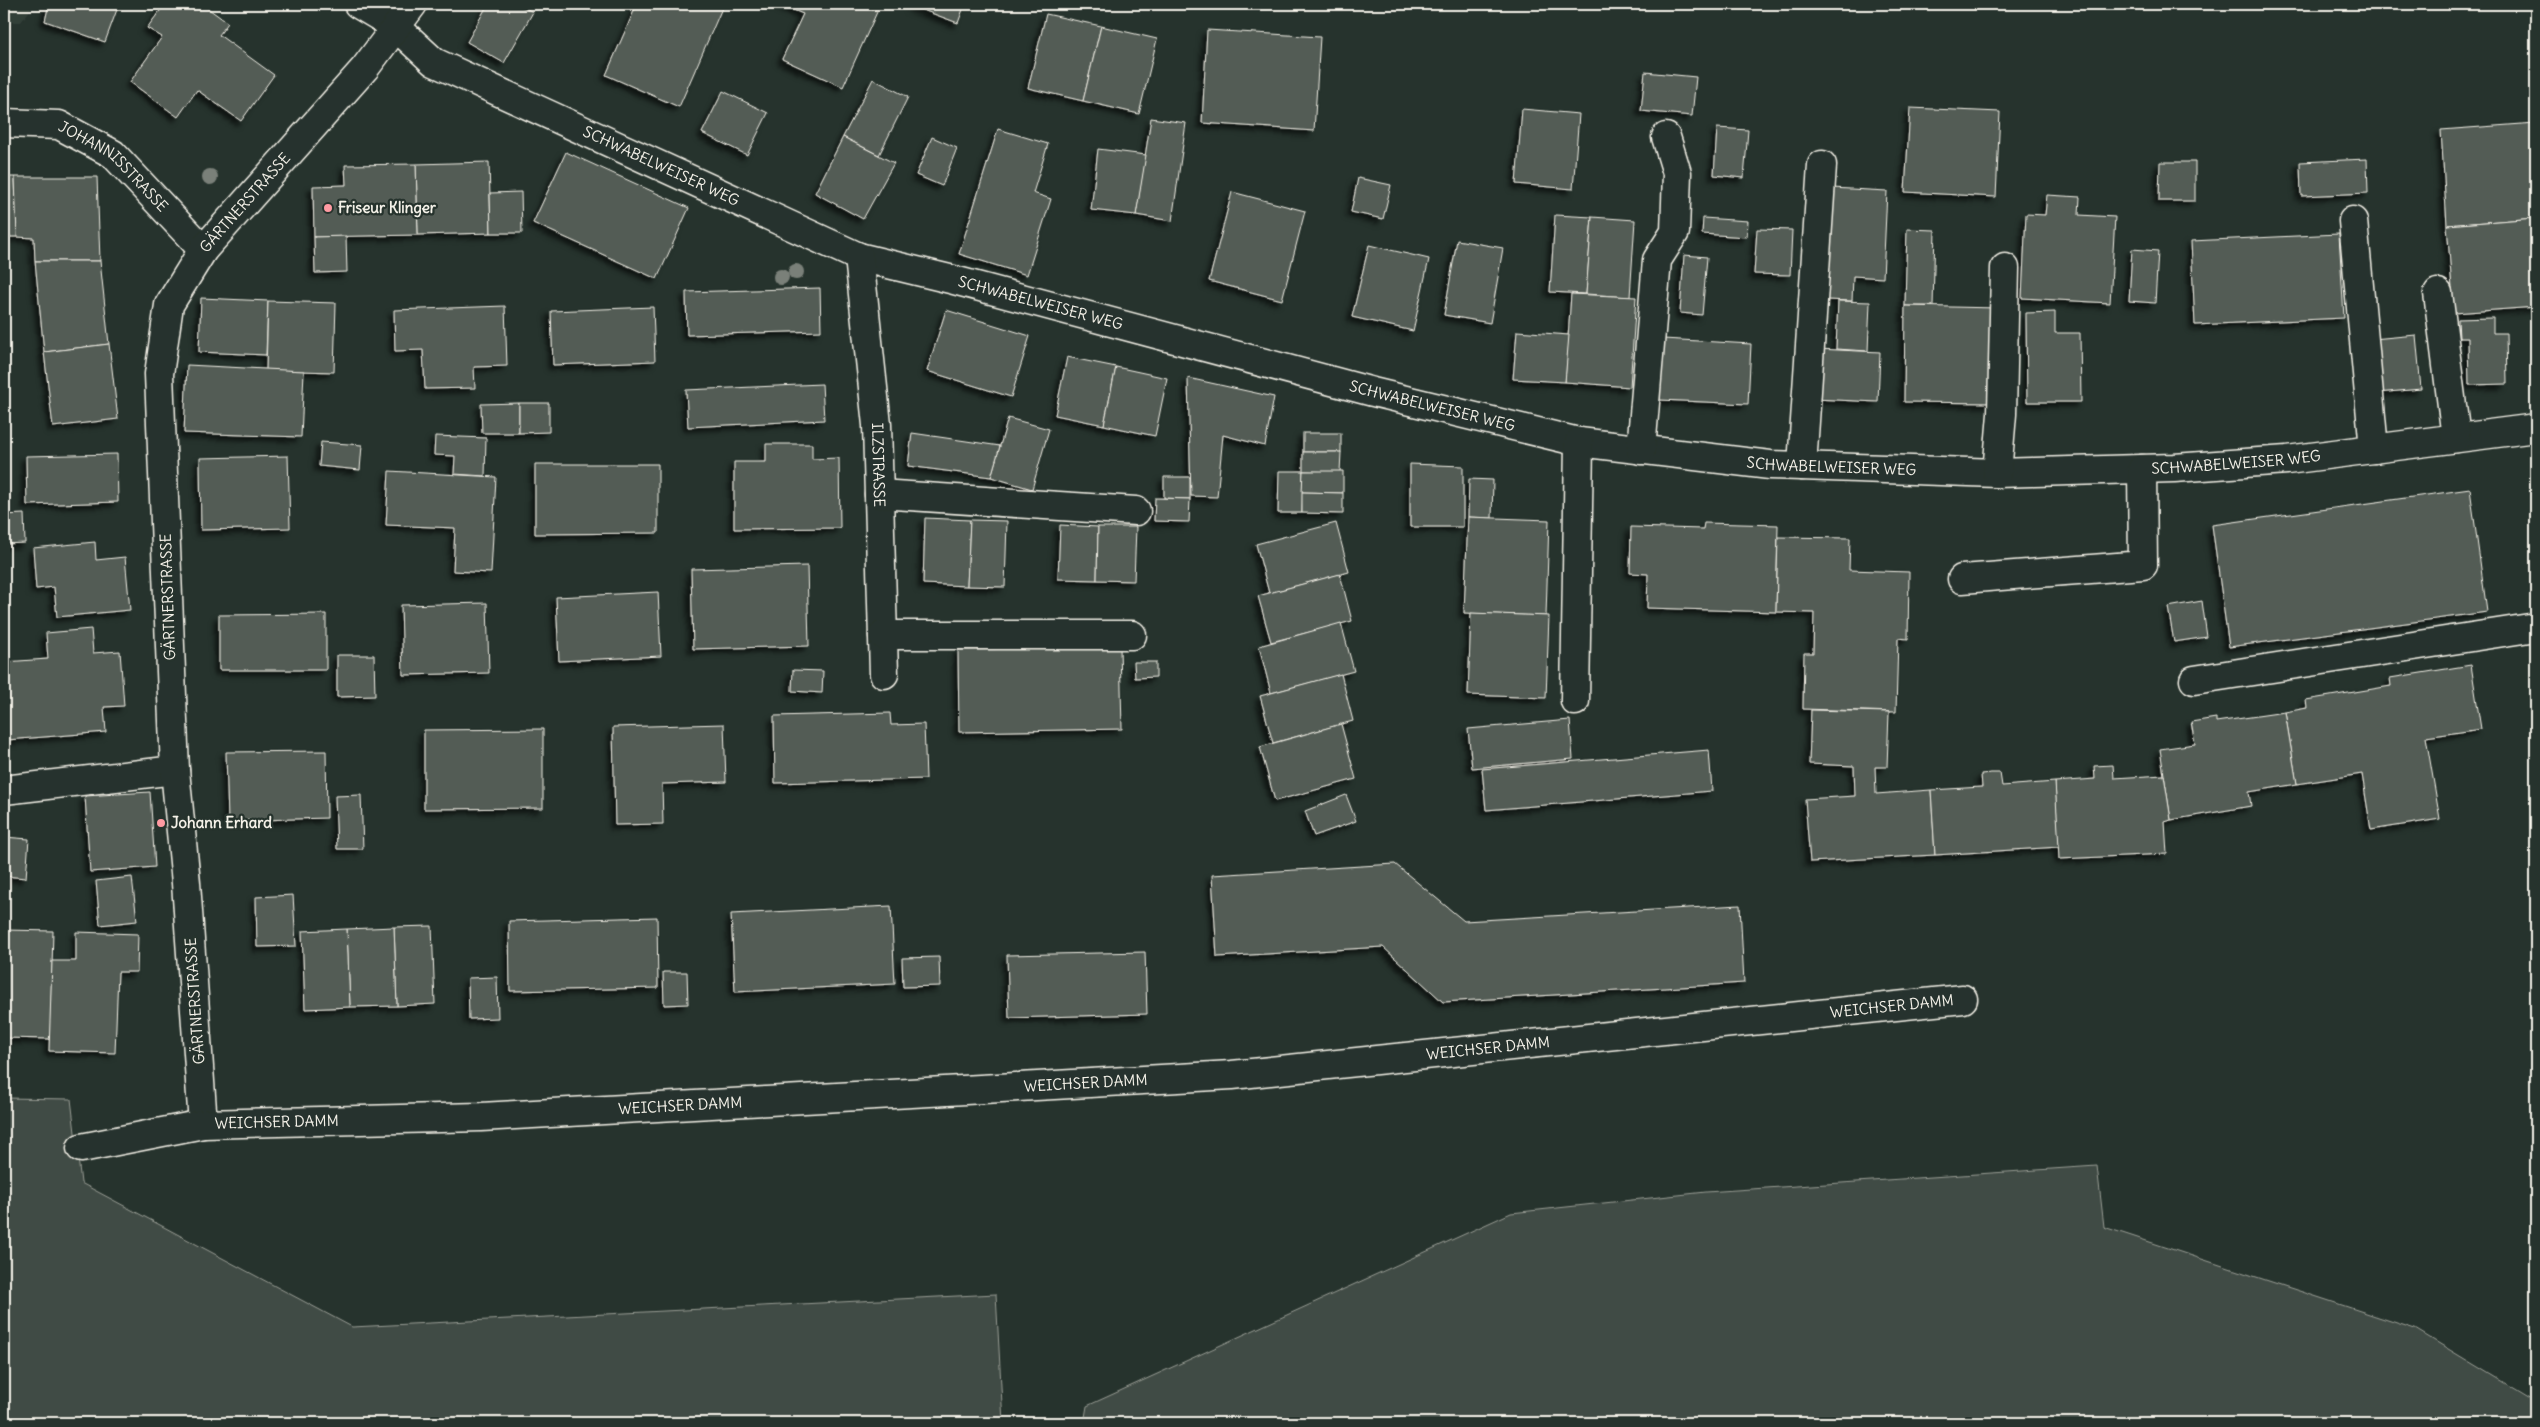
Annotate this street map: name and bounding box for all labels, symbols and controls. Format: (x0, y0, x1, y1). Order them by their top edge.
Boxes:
street label: JOHANNISSTRASSE (55, 117, 172, 216)
street label: SCHWABELWEISER WEG (580, 122, 743, 210)
street label: GÄRTNERSTRASSE (195, 149, 294, 256)
place label: Friseur Klinger (338, 198, 437, 218)
marker: Friseur Klinger (322, 202, 334, 214)
street label: SCHWABELWEISER WEG (956, 272, 1125, 334)
street label: SCHWABELWEISER WEG (1347, 376, 1517, 435)
street label: ILZSTRASSE (868, 423, 889, 508)
street label: SCHWABELWEISER WEG (2151, 446, 2322, 478)
street label: SCHWABELWEISER WEG (1746, 452, 1917, 479)
street label: GÄRTNERSTRASSE (156, 533, 179, 661)
place label: Johann Erhard (171, 813, 272, 832)
marker: Johann Erhard (155, 817, 167, 829)
street label: GÄRTNERSTRASSE (181, 937, 208, 1065)
street label: WEICHSER DAMM (1829, 990, 1955, 1022)
street label: WEICHSER DAMM (1425, 1032, 1551, 1064)
street label: WEICHSER DAMM (1023, 1070, 1148, 1096)
street label: WEICHSER DAMM (618, 1092, 743, 1118)
street label: WEICHSER DAMM (214, 1111, 339, 1133)

